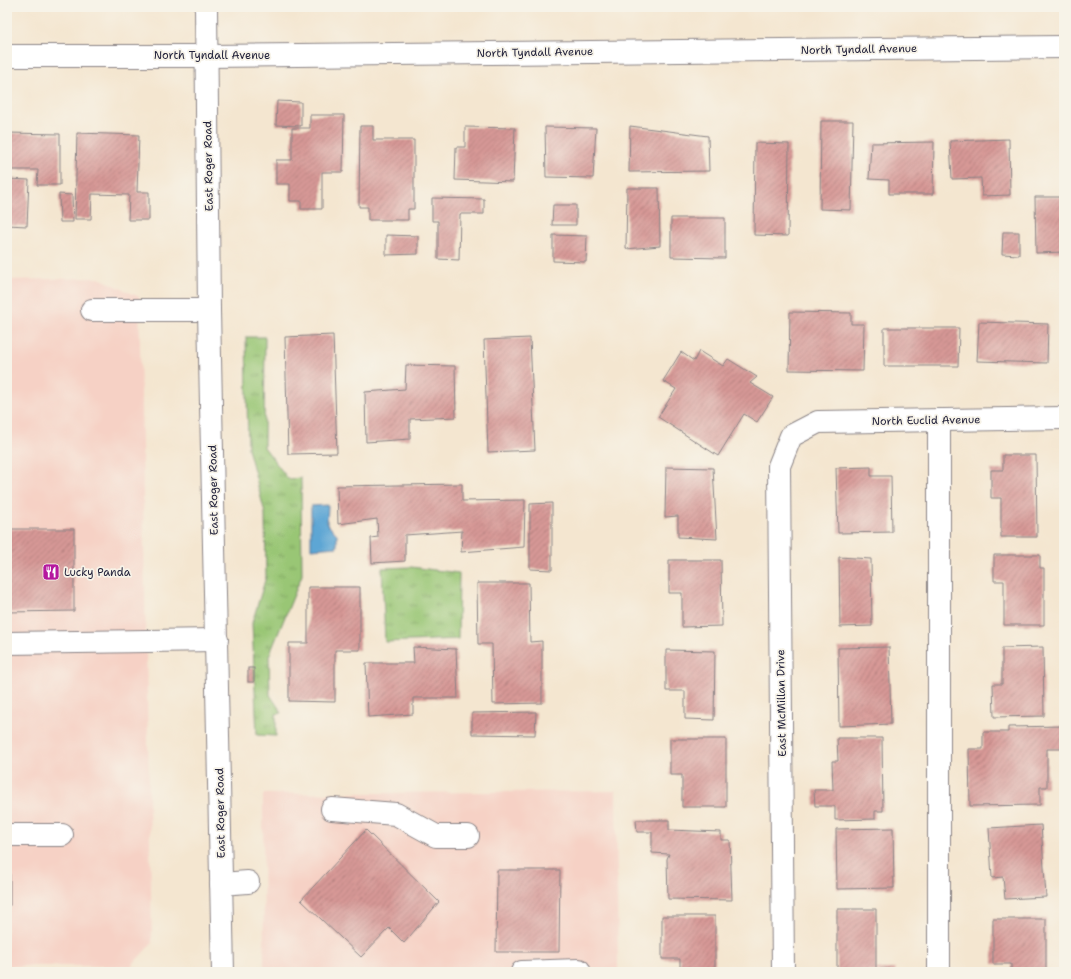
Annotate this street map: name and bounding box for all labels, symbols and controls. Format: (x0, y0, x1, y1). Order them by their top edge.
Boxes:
street label: North Tyndall Avenue (801, 41, 917, 58)
street label: North Tyndall Avenue (477, 44, 593, 61)
street label: North Tyndall Avenue (154, 48, 270, 63)
street label: East Roger Road (200, 121, 217, 211)
street label: North Euclid Avenue (872, 412, 980, 429)
street label: East Roger Road (205, 445, 222, 535)
restaurant icon: Lucky Panda (41, 562, 61, 582)
place label: Lucky Panda (64, 565, 131, 580)
street label: East McMillan Drive (773, 649, 790, 757)
street label: East Roger Road (212, 768, 229, 858)

